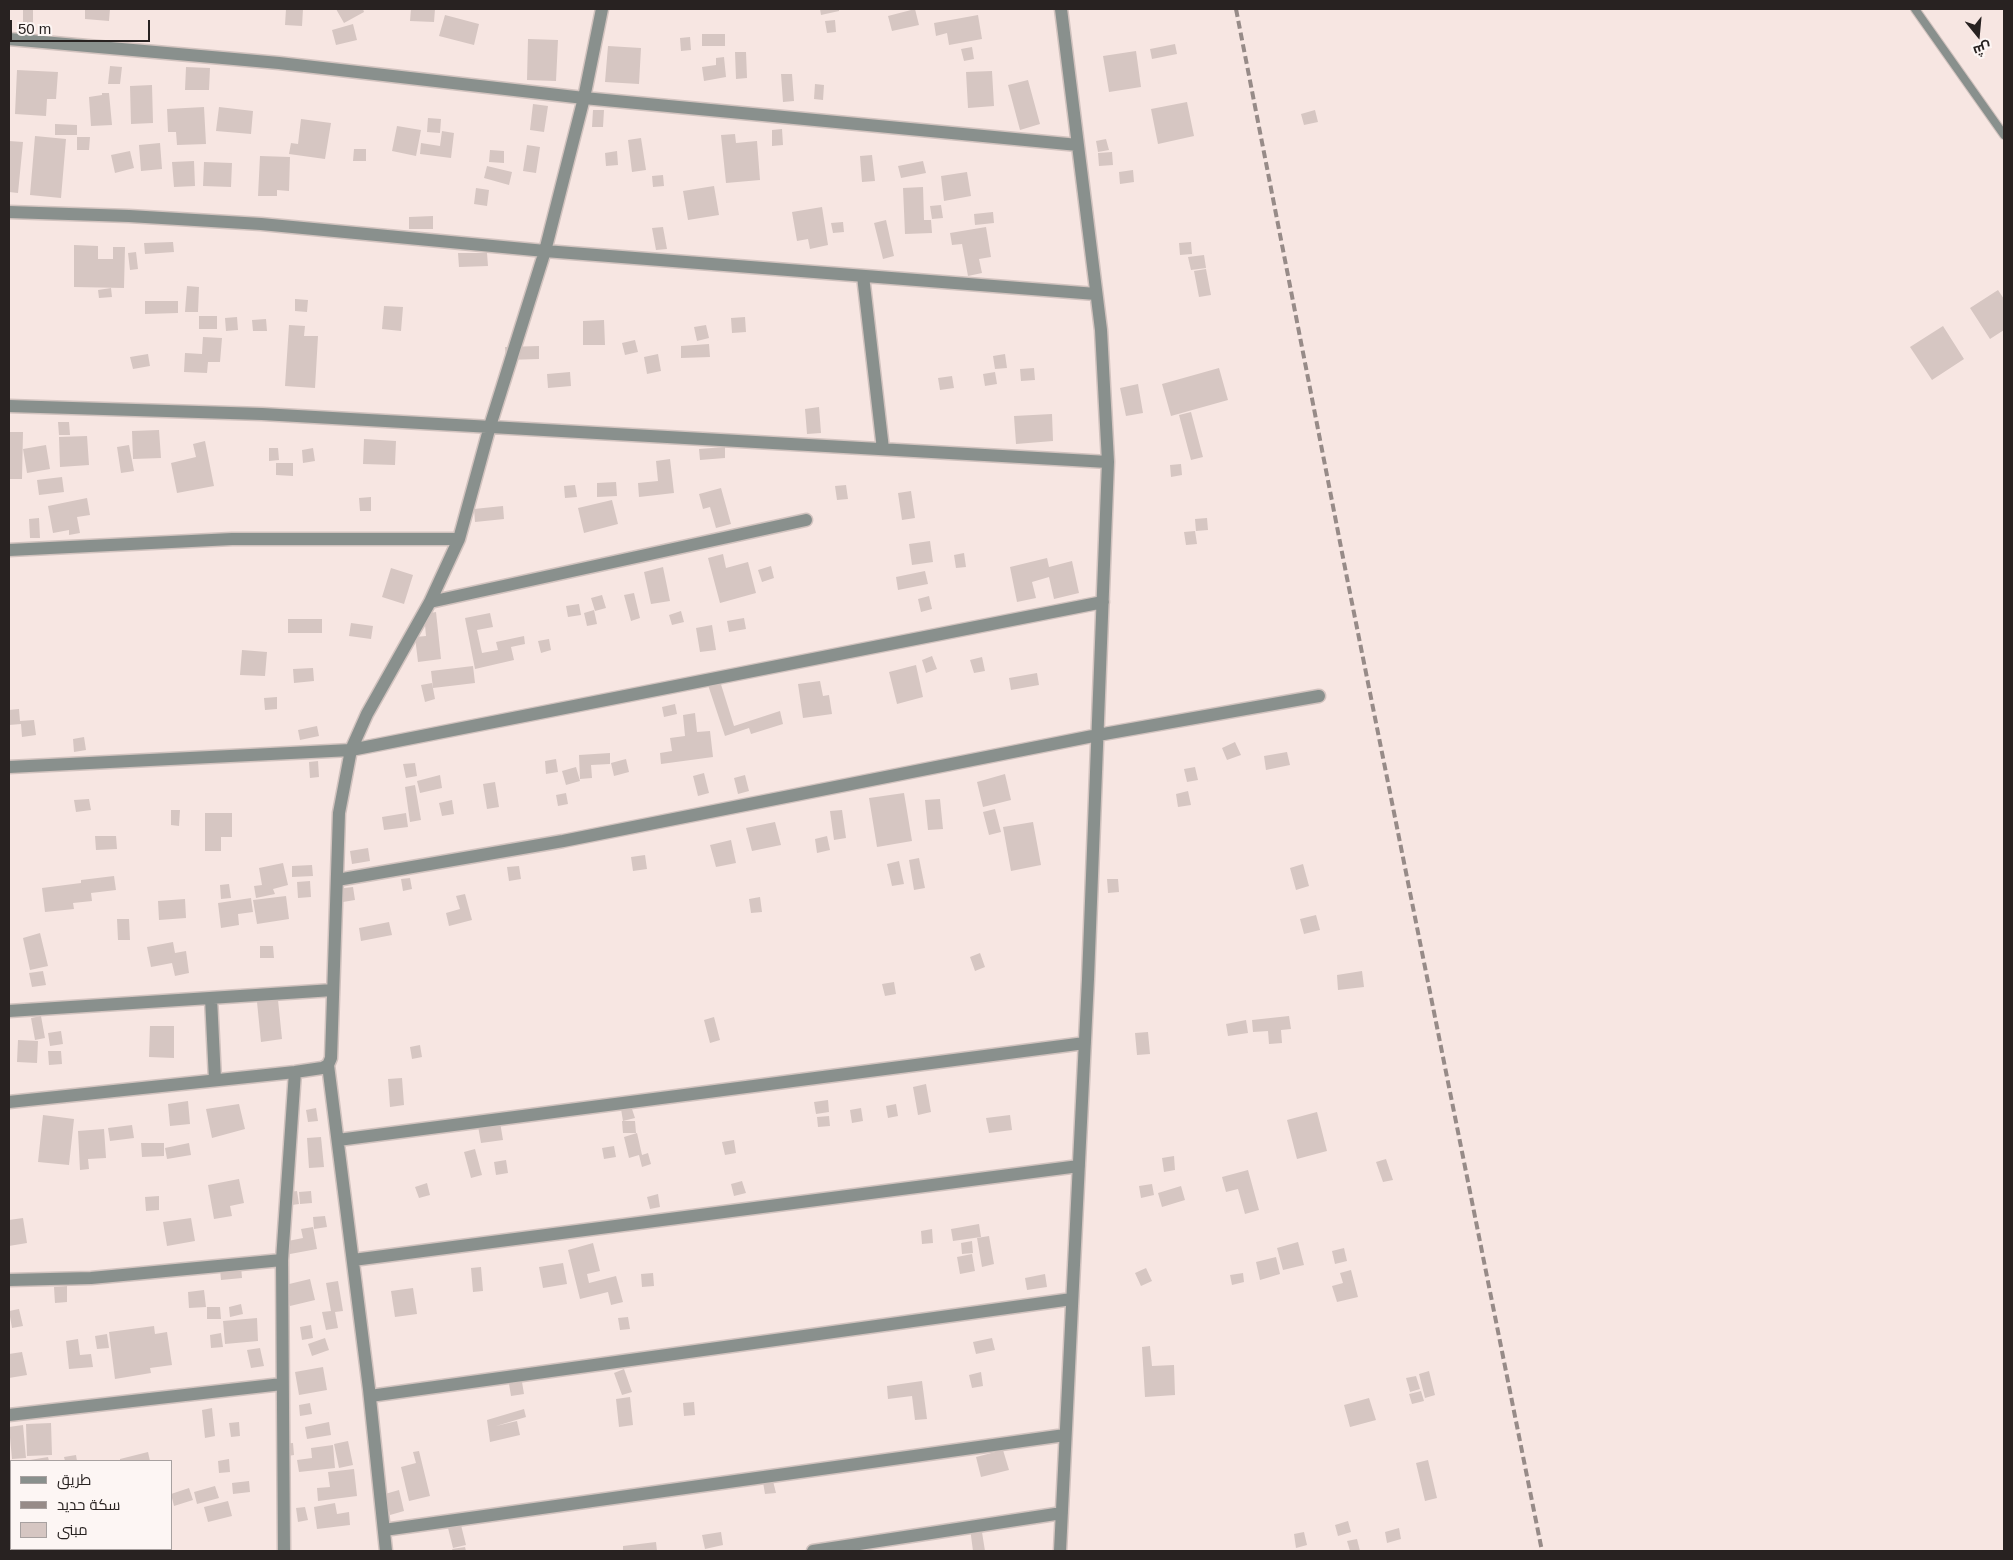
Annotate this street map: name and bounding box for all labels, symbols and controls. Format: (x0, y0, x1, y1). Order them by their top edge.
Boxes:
scale bar (12, 10, 152, 42)
north arrow (1953, 10, 2003, 60)
text: 50 m (18, 20, 51, 37)
text: ش (1971, 39, 1993, 60)
legend (10, 1460, 172, 1550)
text: طريق (57, 1471, 91, 1488)
text: سكة حديد (57, 1496, 121, 1513)
text: مبنى (57, 1521, 88, 1538)

